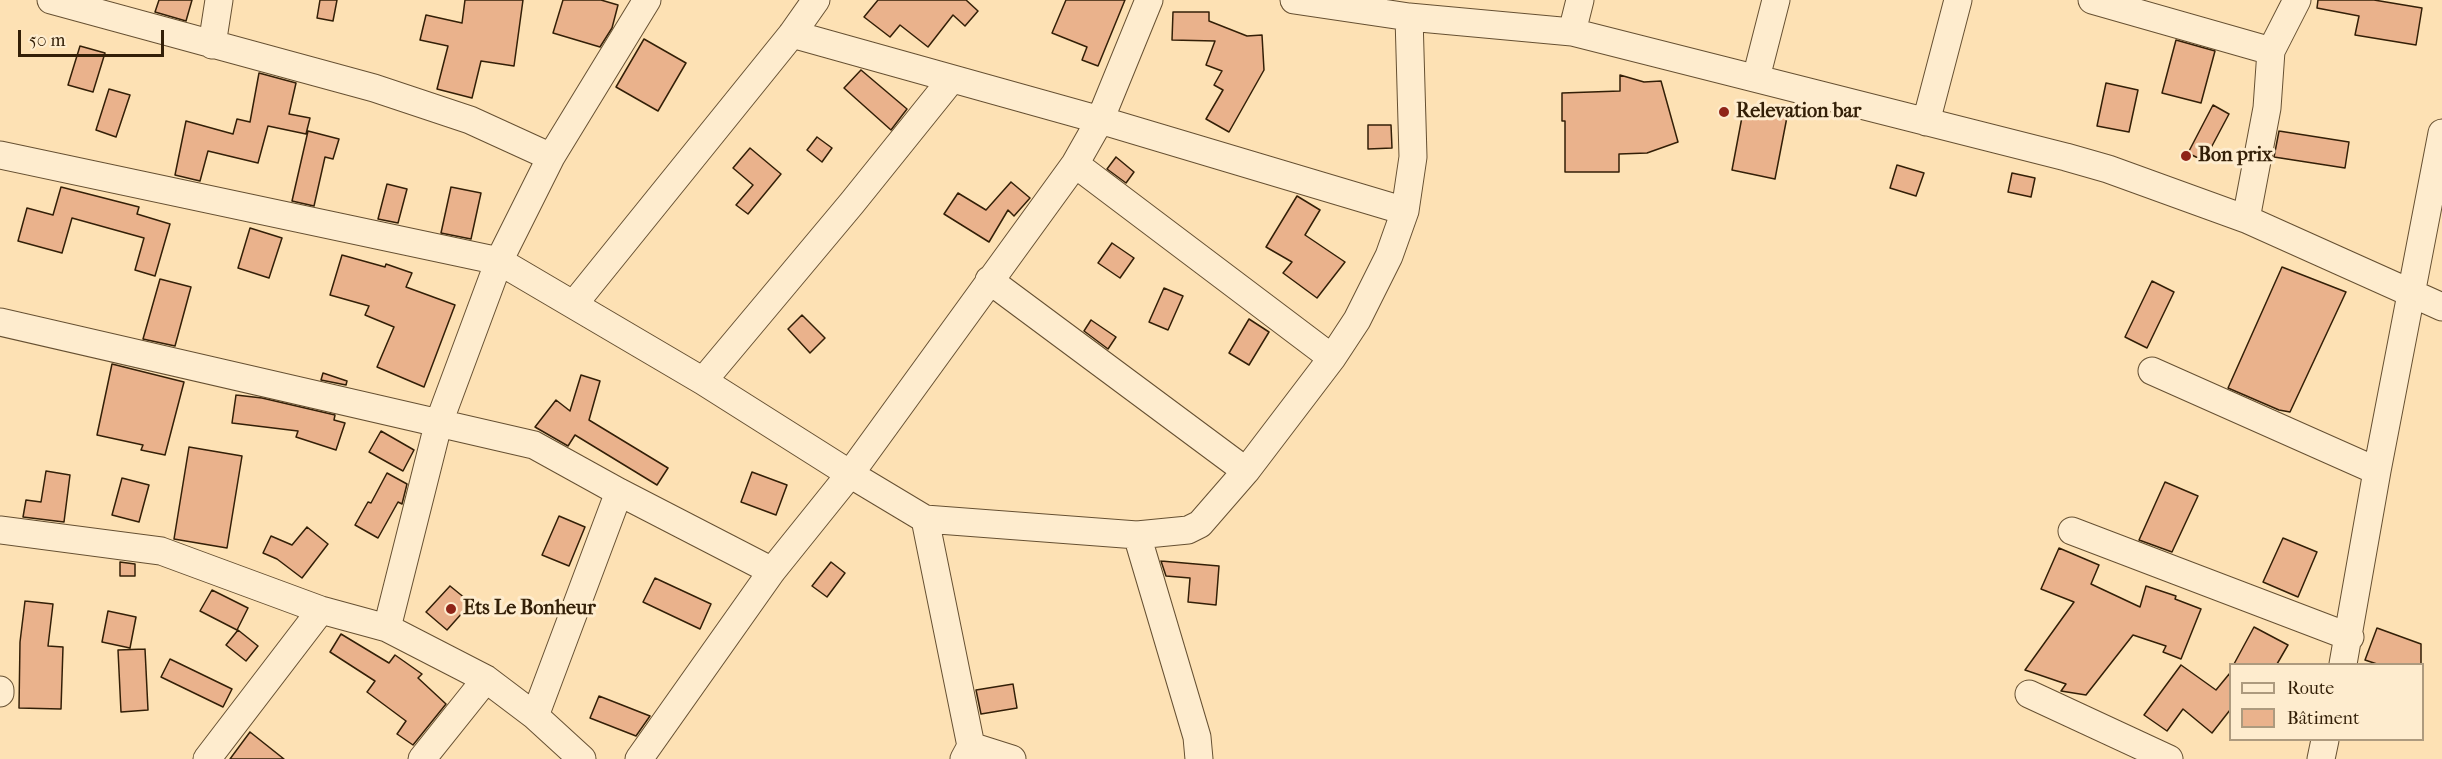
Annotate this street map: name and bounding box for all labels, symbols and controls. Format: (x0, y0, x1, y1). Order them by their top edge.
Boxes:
scale bar (21, 18, 166, 56)
text: 50 m (29, 30, 65, 51)
place label: Relevation bar (1736, 100, 1861, 124)
marker: Relevation bar (1717, 105, 1731, 119)
place label: Bon prix (2198, 144, 2272, 168)
marker: Bon prix (2179, 149, 2193, 163)
place label: Ets Le Bonheur (463, 597, 596, 621)
marker: Ets Le Bonheur (444, 602, 458, 616)
legend (2229, 663, 2424, 741)
text: Route (2287, 678, 2334, 699)
text: Bâtiment (2287, 708, 2359, 729)

